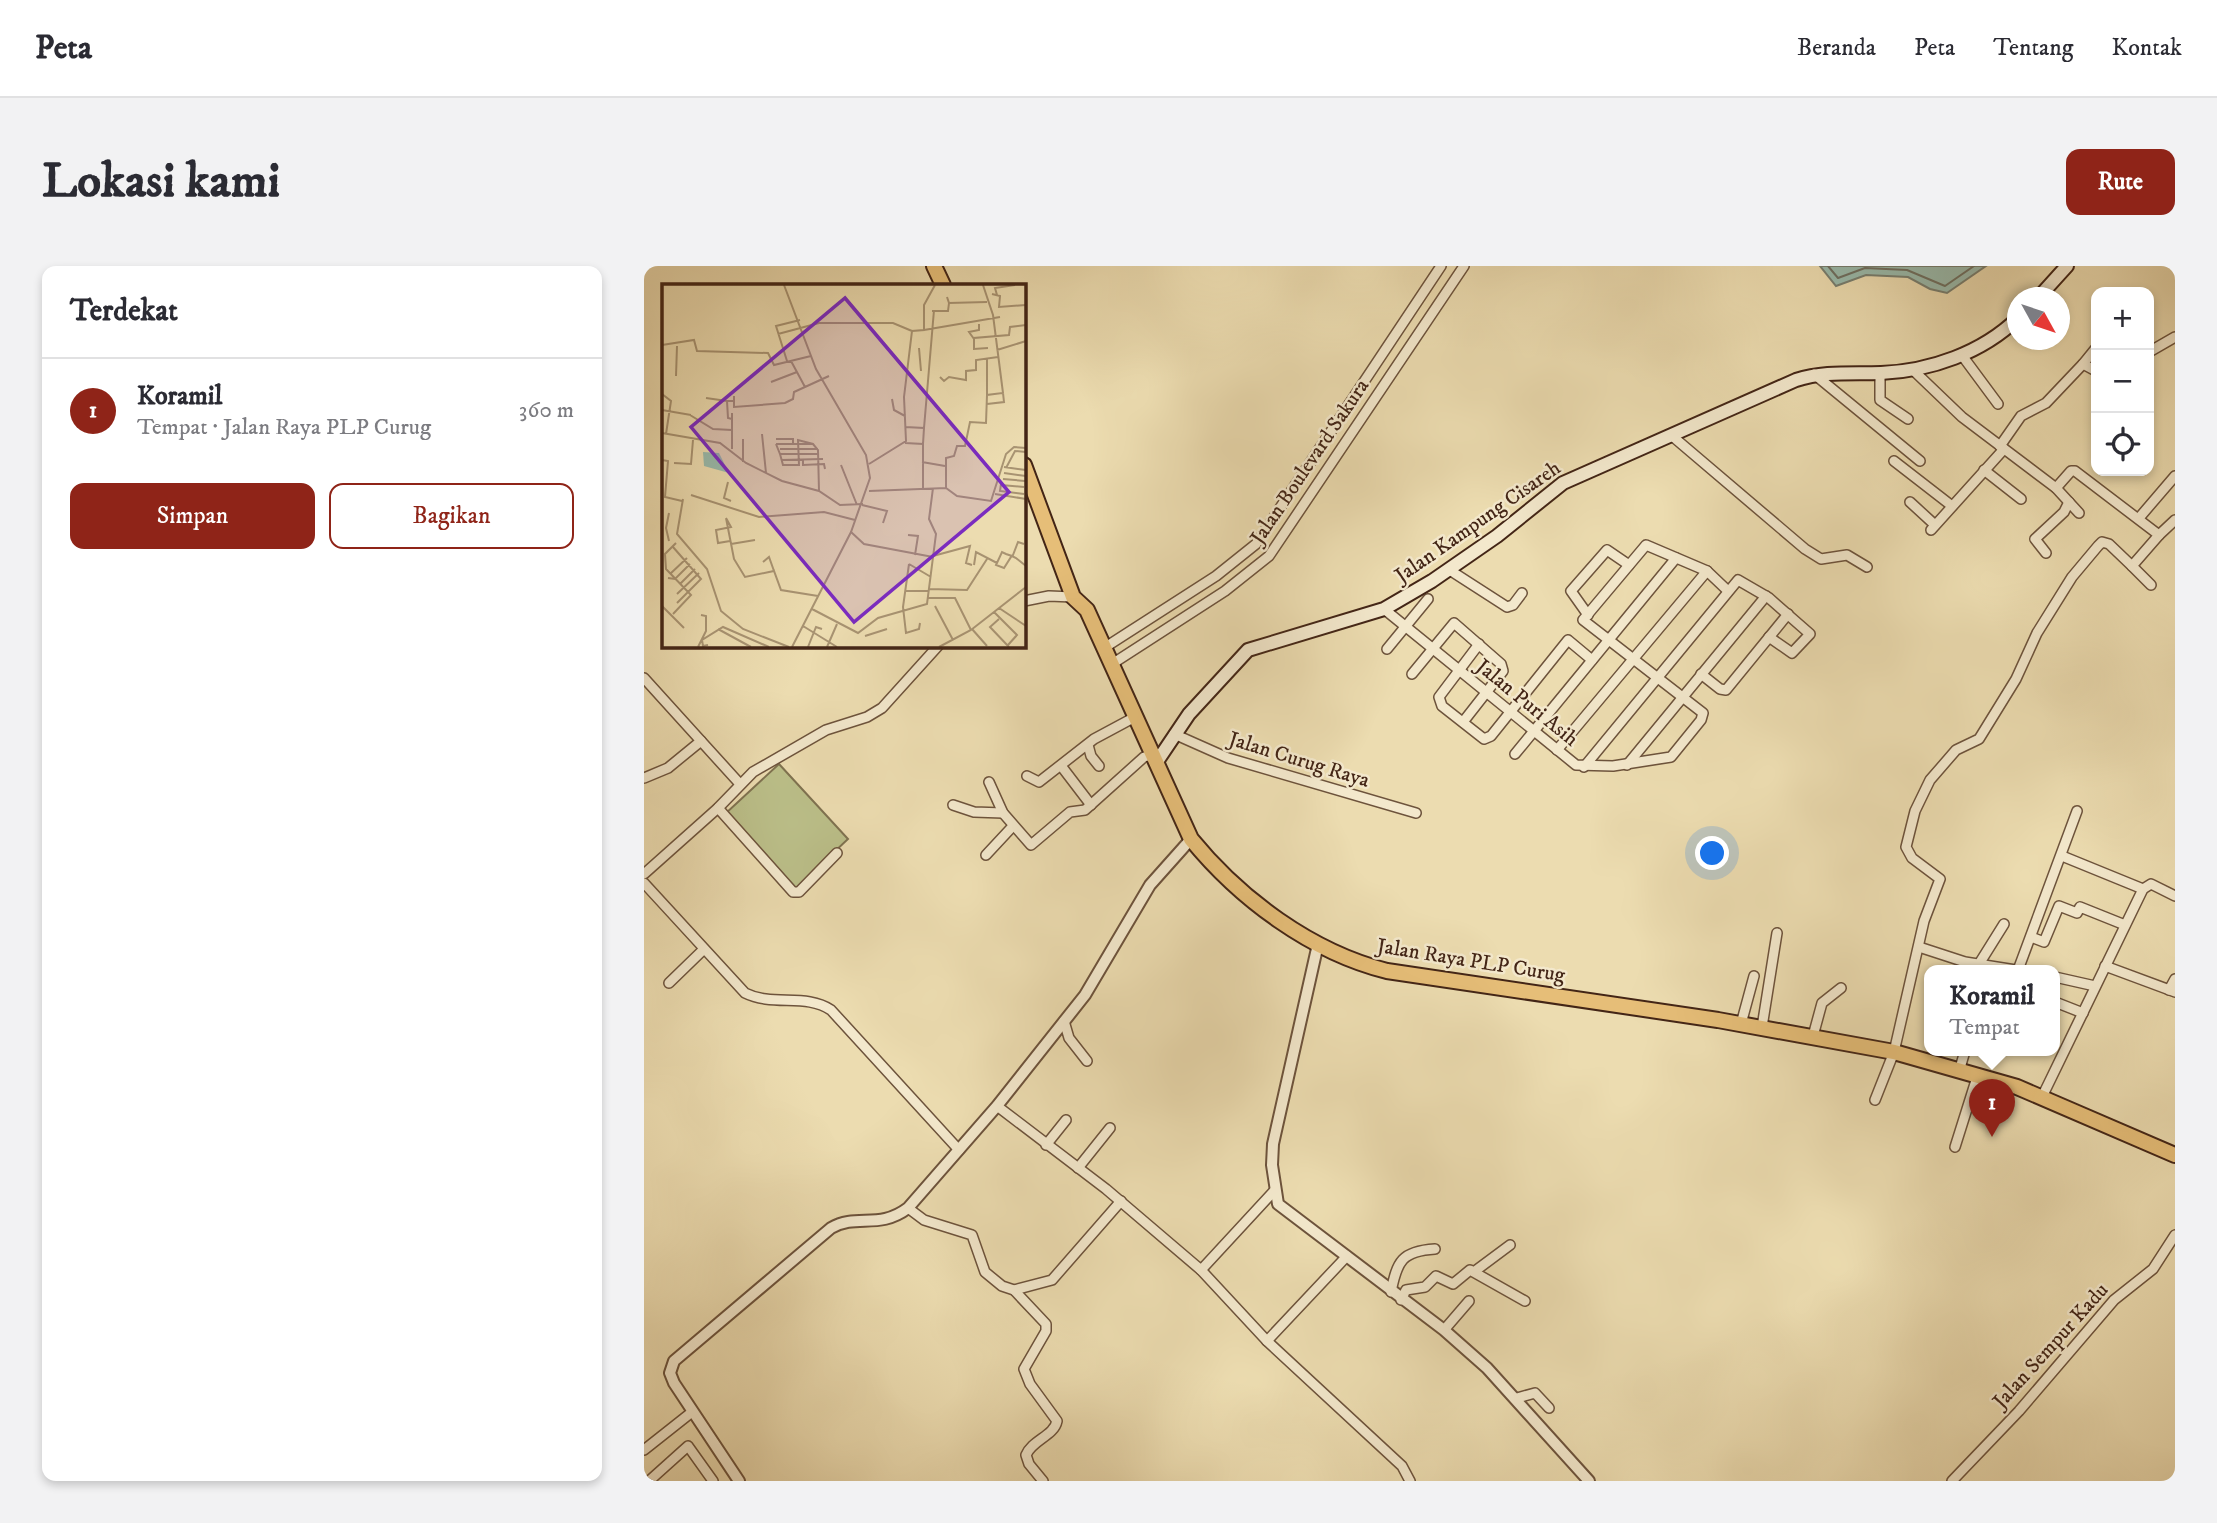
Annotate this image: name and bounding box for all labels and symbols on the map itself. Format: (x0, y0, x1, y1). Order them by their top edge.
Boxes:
inset map (662, 284, 1026, 648)
north arrow (2007, 287, 2070, 350)
street label: Jalan Boulevard Sakura (1244, 374, 1375, 551)
street label: Jalan Kampung Cisareh (1389, 455, 1566, 590)
street label: Jalan Puri Asih (1469, 652, 1584, 752)
street label: Jalan Curug Raya (1223, 726, 1373, 794)
your location (1695, 836, 1729, 870)
street label: Jalan Raya PLP Curug (1373, 933, 1568, 989)
pin: 1 (1969, 1079, 2015, 1137)
street label: Jalan Sempur Kadu (1986, 1278, 2114, 1416)

